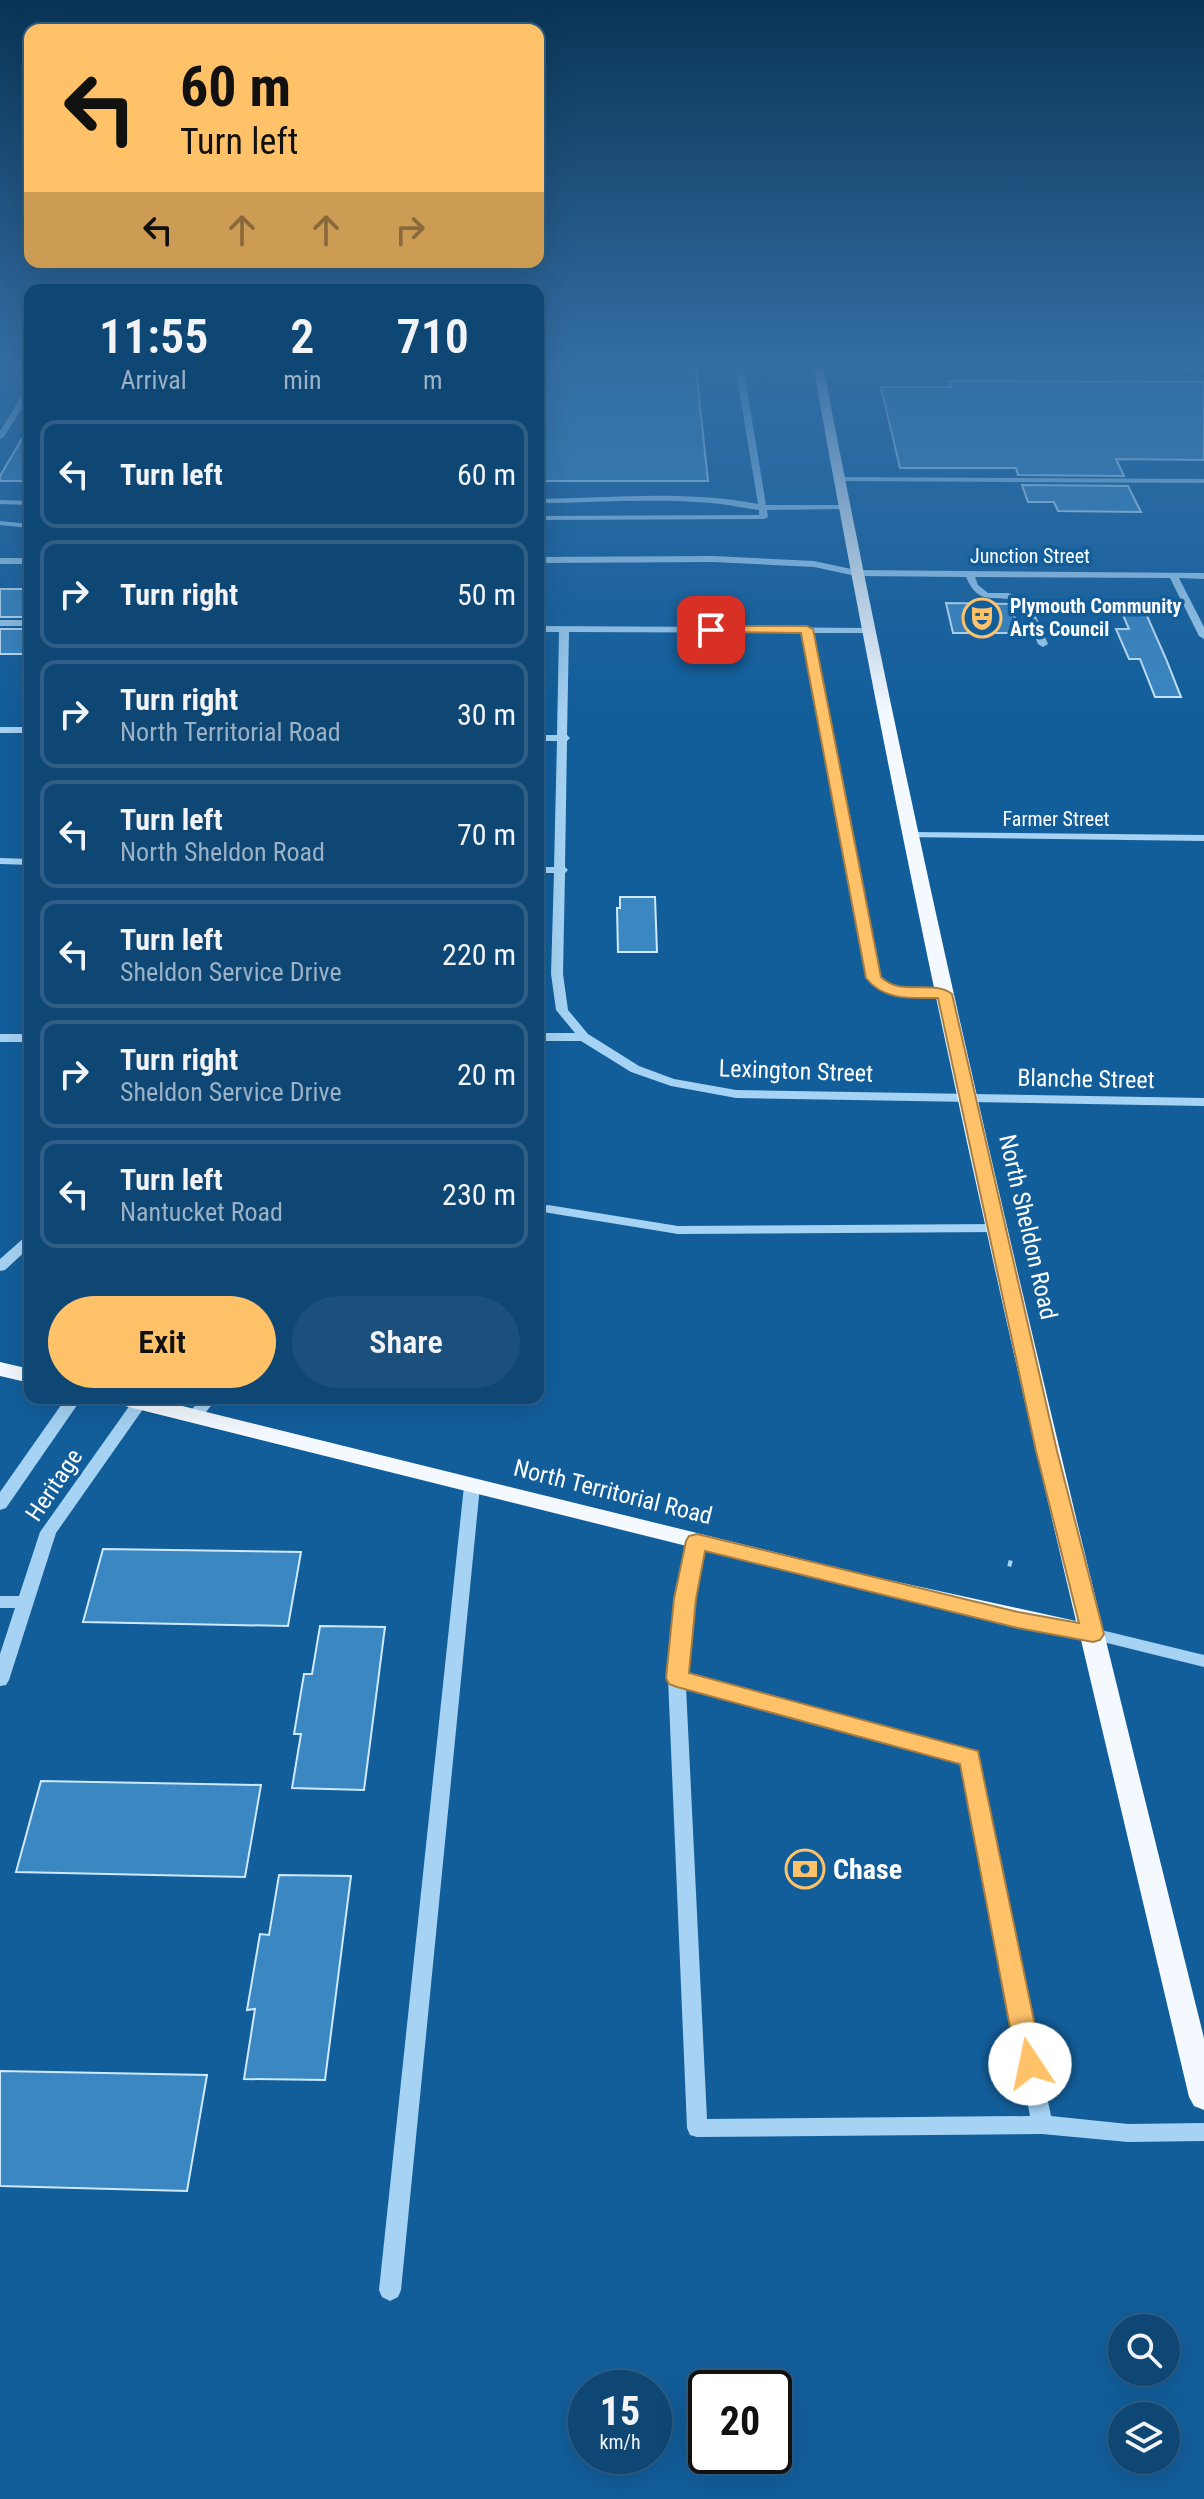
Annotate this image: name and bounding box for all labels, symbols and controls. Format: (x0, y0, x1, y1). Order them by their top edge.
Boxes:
text: 60 m (180, 54, 291, 120)
icon: left (48, 56, 152, 160)
text: Turn left (180, 121, 298, 163)
icon: left (136, 208, 180, 252)
icon: ahead (220, 208, 264, 252)
icon: ahead (304, 208, 348, 252)
icon: right (388, 208, 432, 252)
text: 11:55 (99, 308, 208, 365)
text: 2 (290, 308, 314, 365)
text: 710 (397, 308, 469, 365)
text: Arrival (121, 365, 187, 395)
text: min (283, 365, 321, 395)
text: m (423, 365, 443, 395)
icon: left (52, 452, 96, 496)
text: Turn left (120, 457, 223, 492)
text: 60 m (457, 457, 516, 492)
street label: Junction Street (970, 544, 1090, 568)
icon: right (52, 572, 96, 616)
text: Turn right (120, 577, 238, 612)
text: 50 m (457, 577, 516, 612)
place label: Plymouth Community Arts Council (1010, 594, 1181, 641)
pin (677, 596, 745, 664)
theatre icon: Plymouth Community Arts Council (961, 597, 1003, 639)
icon: arrive (689, 608, 733, 652)
text: Turn right (120, 682, 238, 717)
icon: right (52, 692, 96, 736)
text: 30 m (457, 697, 516, 732)
text: North Territorial Road (120, 717, 341, 747)
text: Turn left (120, 802, 223, 837)
street label: Farmer Street (1003, 807, 1110, 831)
icon: left (52, 812, 96, 856)
text: 70 m (457, 817, 516, 852)
text: North Sheldon Road (120, 837, 325, 867)
text: Turn left (120, 922, 223, 957)
icon: left (52, 932, 96, 976)
text: 220 m (442, 937, 516, 972)
text: Sheldon Service Drive (120, 957, 342, 987)
text: Turn right (120, 1042, 238, 1077)
icon: right (52, 1052, 96, 1096)
street label: Lexington Street (718, 1054, 874, 1088)
text: 20 m (457, 1057, 516, 1092)
street label: Blanche Street (1017, 1064, 1155, 1094)
text: Sheldon Service Drive (120, 1077, 342, 1107)
street label: North Sheldon Road (993, 1132, 1063, 1322)
text: Turn left (120, 1162, 223, 1197)
icon: left (52, 1172, 96, 1216)
text: 230 m (442, 1177, 516, 1212)
text: Nantucket Road (120, 1197, 283, 1227)
button: Exit (48, 1296, 276, 1388)
button: Share (292, 1296, 520, 1388)
street label: Heritage (20, 1444, 88, 1526)
street label: North Territorial Road (511, 1454, 715, 1530)
bank icon: Chase (784, 1848, 826, 1890)
place label: Chase (833, 1853, 902, 1886)
position arrow (988, 2022, 1072, 2106)
map controls (1108, 2314, 1180, 2474)
button: search (1108, 2314, 1180, 2386)
speed limit sign: 20 (688, 2370, 792, 2474)
text: 15 (600, 2388, 640, 2435)
button: layers (1108, 2402, 1180, 2474)
text: km/h (599, 2430, 641, 2454)

